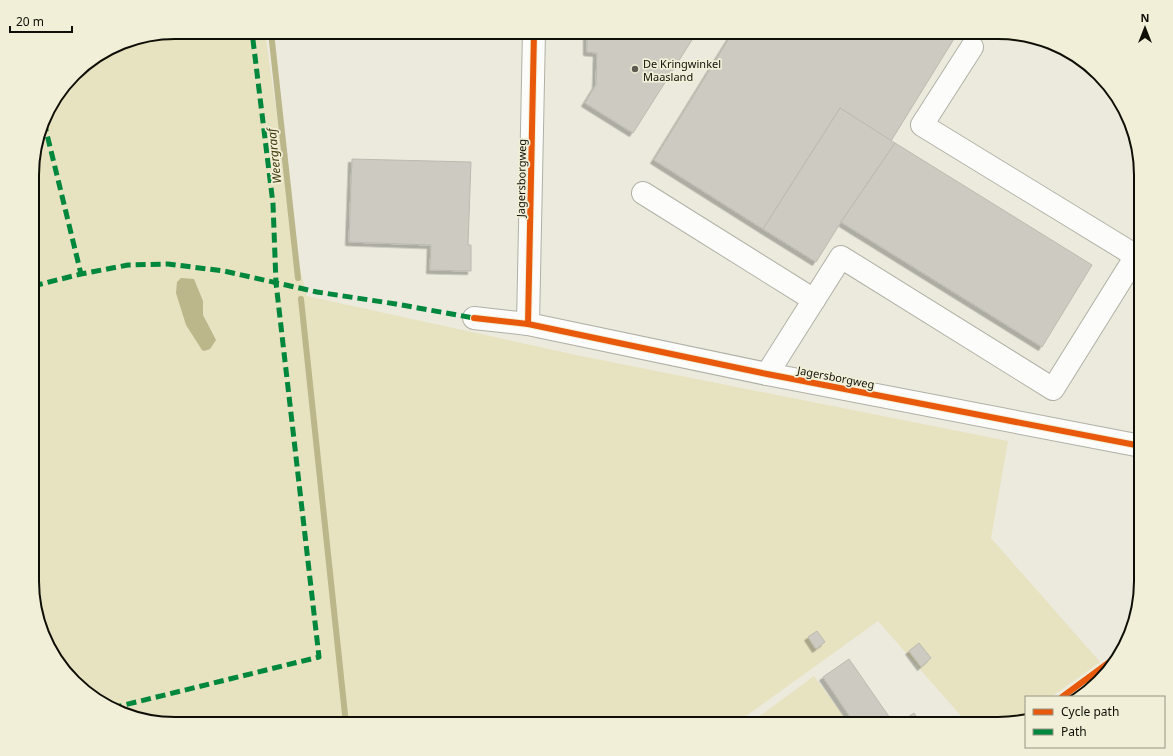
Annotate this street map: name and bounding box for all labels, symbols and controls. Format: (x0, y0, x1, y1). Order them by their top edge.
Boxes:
scale bar (10, 8, 72, 34)
north arrow (1125, 8, 1165, 48)
text: N (1141, 10, 1149, 25)
text: 20 m (16, 13, 44, 30)
place label: De Kringwinkel Maasland (643, 56, 721, 84)
marker: De Kringwinkel Maasland (630, 64, 640, 74)
water label: Weergraaf (262, 125, 285, 185)
street label: Jagersborgweg (513, 139, 529, 218)
street label: Jagersborgweg (795, 362, 876, 392)
legend (1025, 696, 1165, 748)
text: Cycle path (1061, 703, 1119, 720)
text: Path (1061, 723, 1087, 740)

